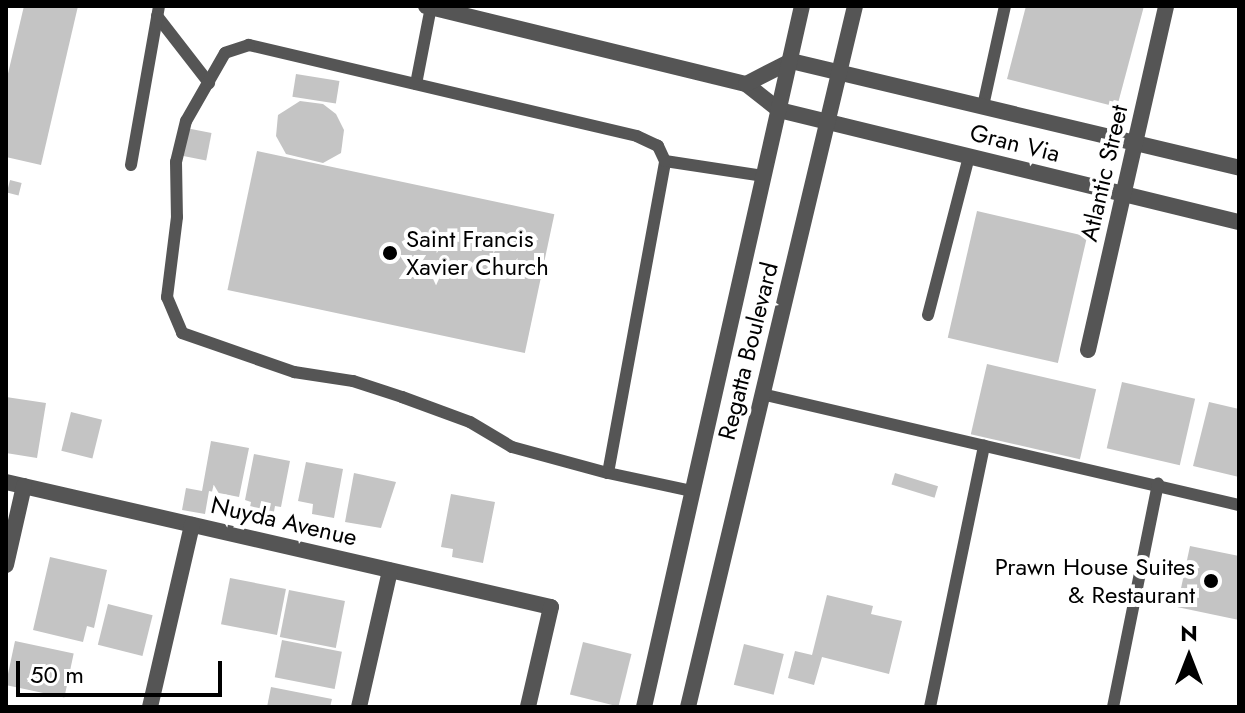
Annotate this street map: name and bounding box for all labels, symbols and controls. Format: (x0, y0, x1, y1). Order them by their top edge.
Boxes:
street label: Atlantic Street (1074, 102, 1134, 244)
street label: Gran Via (967, 118, 1063, 168)
place label: Saint Francis Xavier Church (406, 225, 549, 281)
marker: Saint Francis Xavier Church (381, 244, 399, 262)
street label: Regatta Boulevard (712, 259, 784, 443)
street label: Nuyda Avenue (208, 490, 360, 552)
place label: Prawn House Suites & Restaurant (995, 553, 1195, 609)
marker: Prawn House Suites & Restaurant (1202, 572, 1220, 590)
north arrow (1149, 617, 1229, 697)
text: N (1180, 617, 1198, 649)
scale bar (20, 645, 226, 695)
text: 50 m (30, 657, 84, 692)

